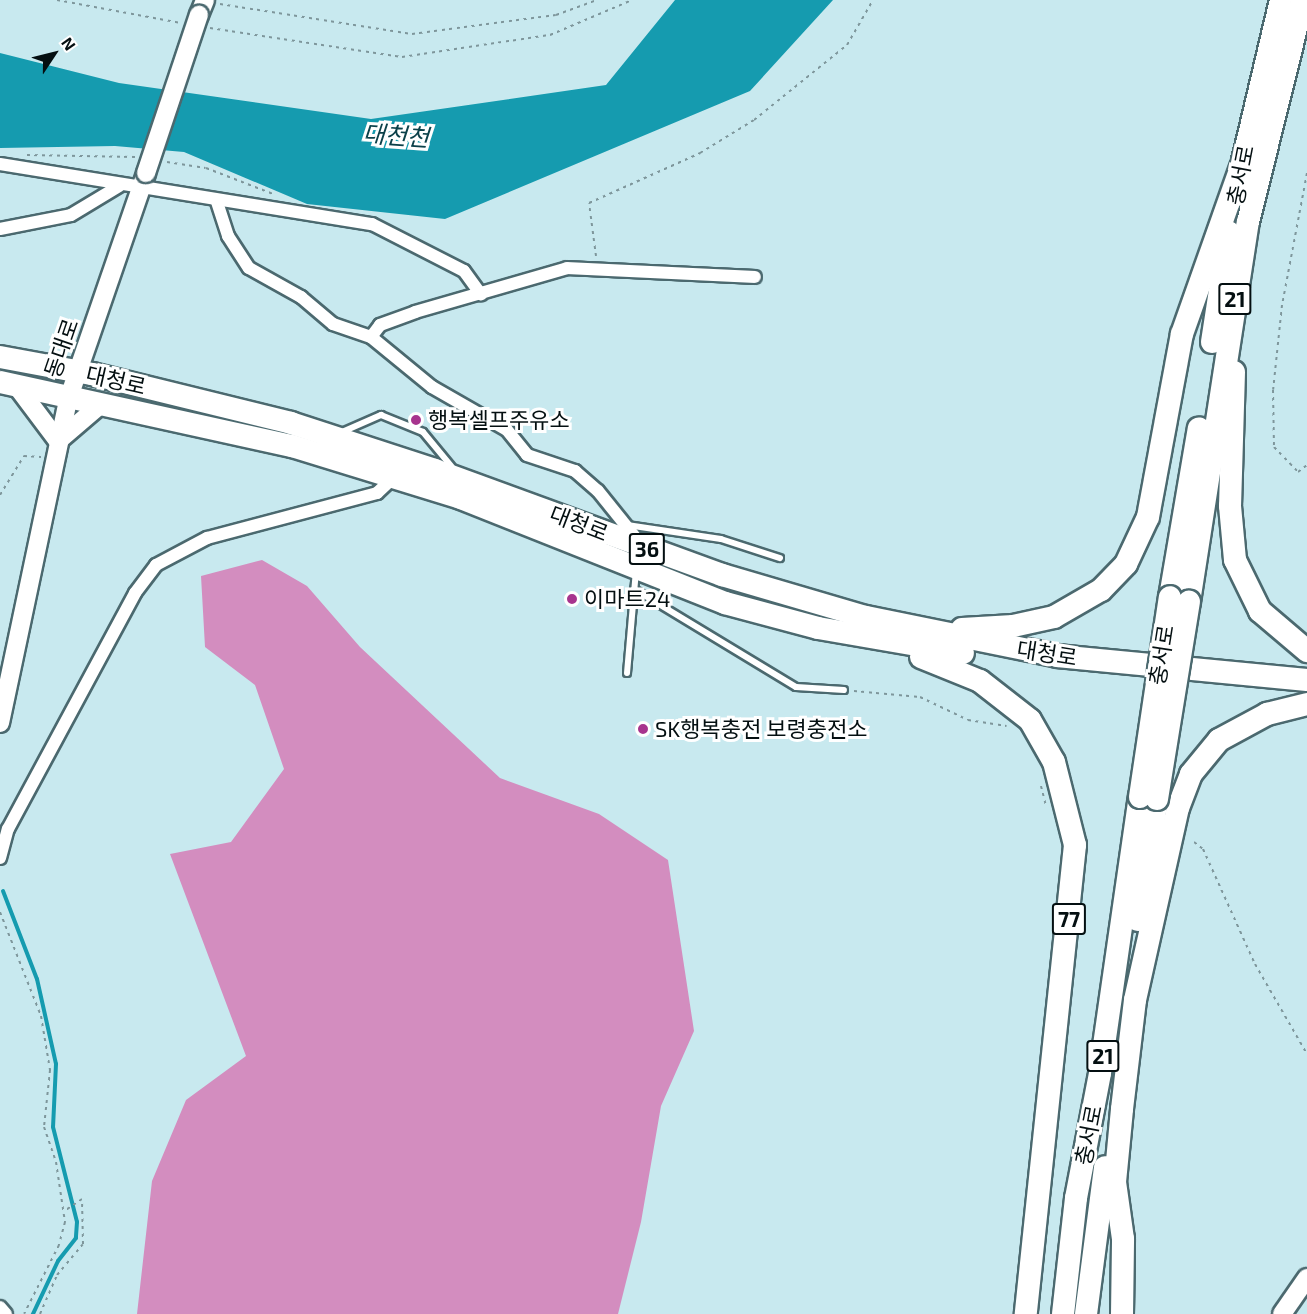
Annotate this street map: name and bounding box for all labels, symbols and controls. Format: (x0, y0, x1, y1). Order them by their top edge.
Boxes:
north arrow (24, 24, 84, 84)
text: N (58, 33, 80, 54)
water label: 대천천 (362, 118, 430, 152)
street label: 충서로 (1221, 143, 1259, 207)
road number: 21 (1217, 281, 1253, 317)
street label: 동대로 (39, 315, 83, 381)
street label: 대청로 (83, 360, 149, 400)
place label: 행복셀프주유소 (428, 407, 570, 433)
marker: 행복셀프주유소 (409, 413, 423, 427)
street label: 대청로 (546, 500, 612, 546)
road number: 36 (628, 531, 666, 567)
place label: 이마트24 (584, 586, 671, 612)
marker: 이마트24 (565, 592, 579, 606)
street label: 충서로 (1143, 623, 1179, 687)
street label: 대청로 (1015, 635, 1079, 671)
place label: SK행복충전 보령충전소 (655, 716, 867, 742)
marker: SK행복충전 보령충전소 (636, 722, 650, 736)
road number: 77 (1051, 901, 1087, 937)
road number: 21 (1085, 1038, 1121, 1074)
street label: 충서로 (1069, 1103, 1107, 1167)

